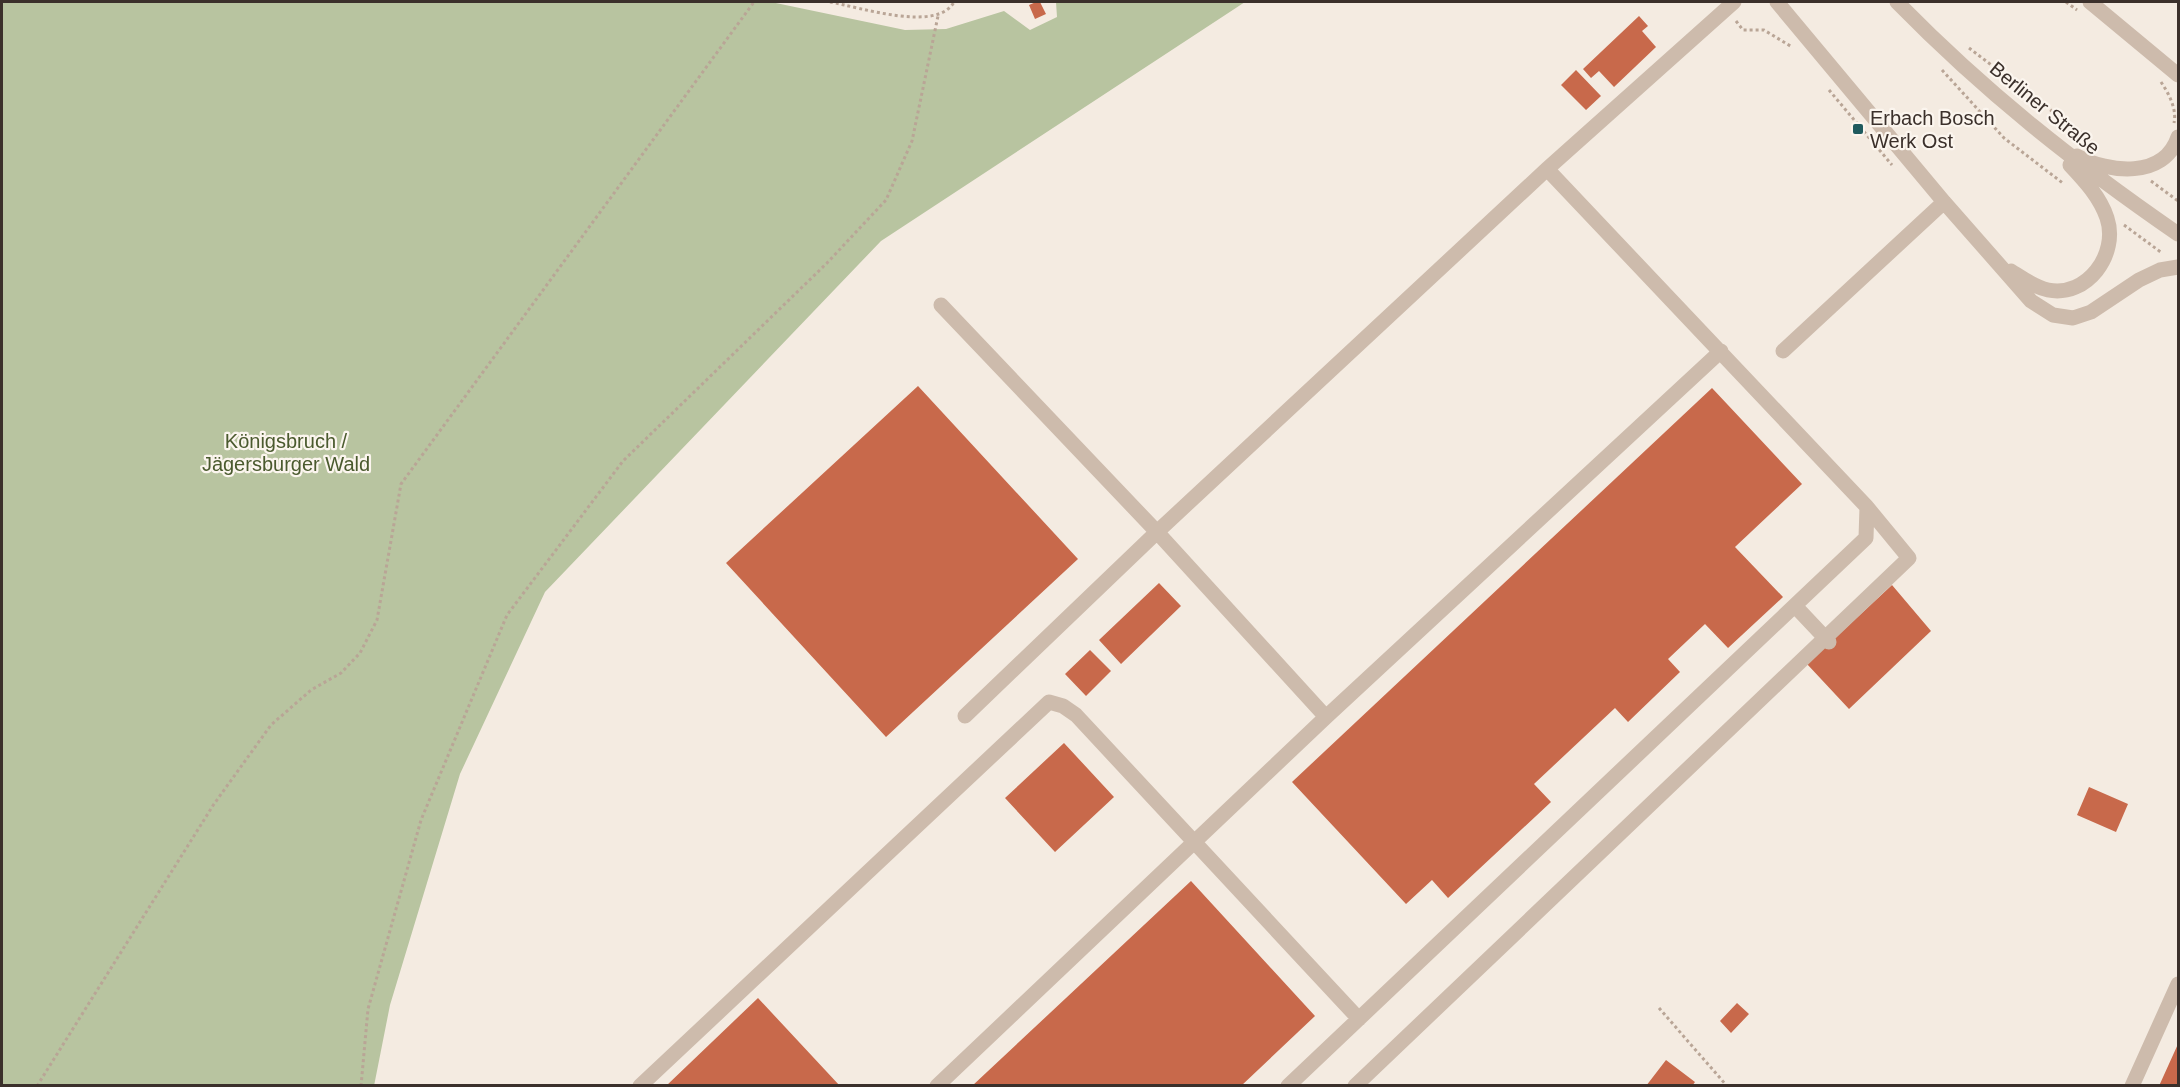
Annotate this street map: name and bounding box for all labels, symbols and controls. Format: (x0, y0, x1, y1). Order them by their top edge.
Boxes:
street label: Berliner Straße (1986, 57, 2104, 159)
place label: Erbach Bosch Werk Ost (1870, 107, 1995, 152)
marker: Erbach Bosch Werk Ost (1851, 122, 1865, 136)
park label: Königsbruch / Jägersburger Wald (202, 430, 370, 475)

